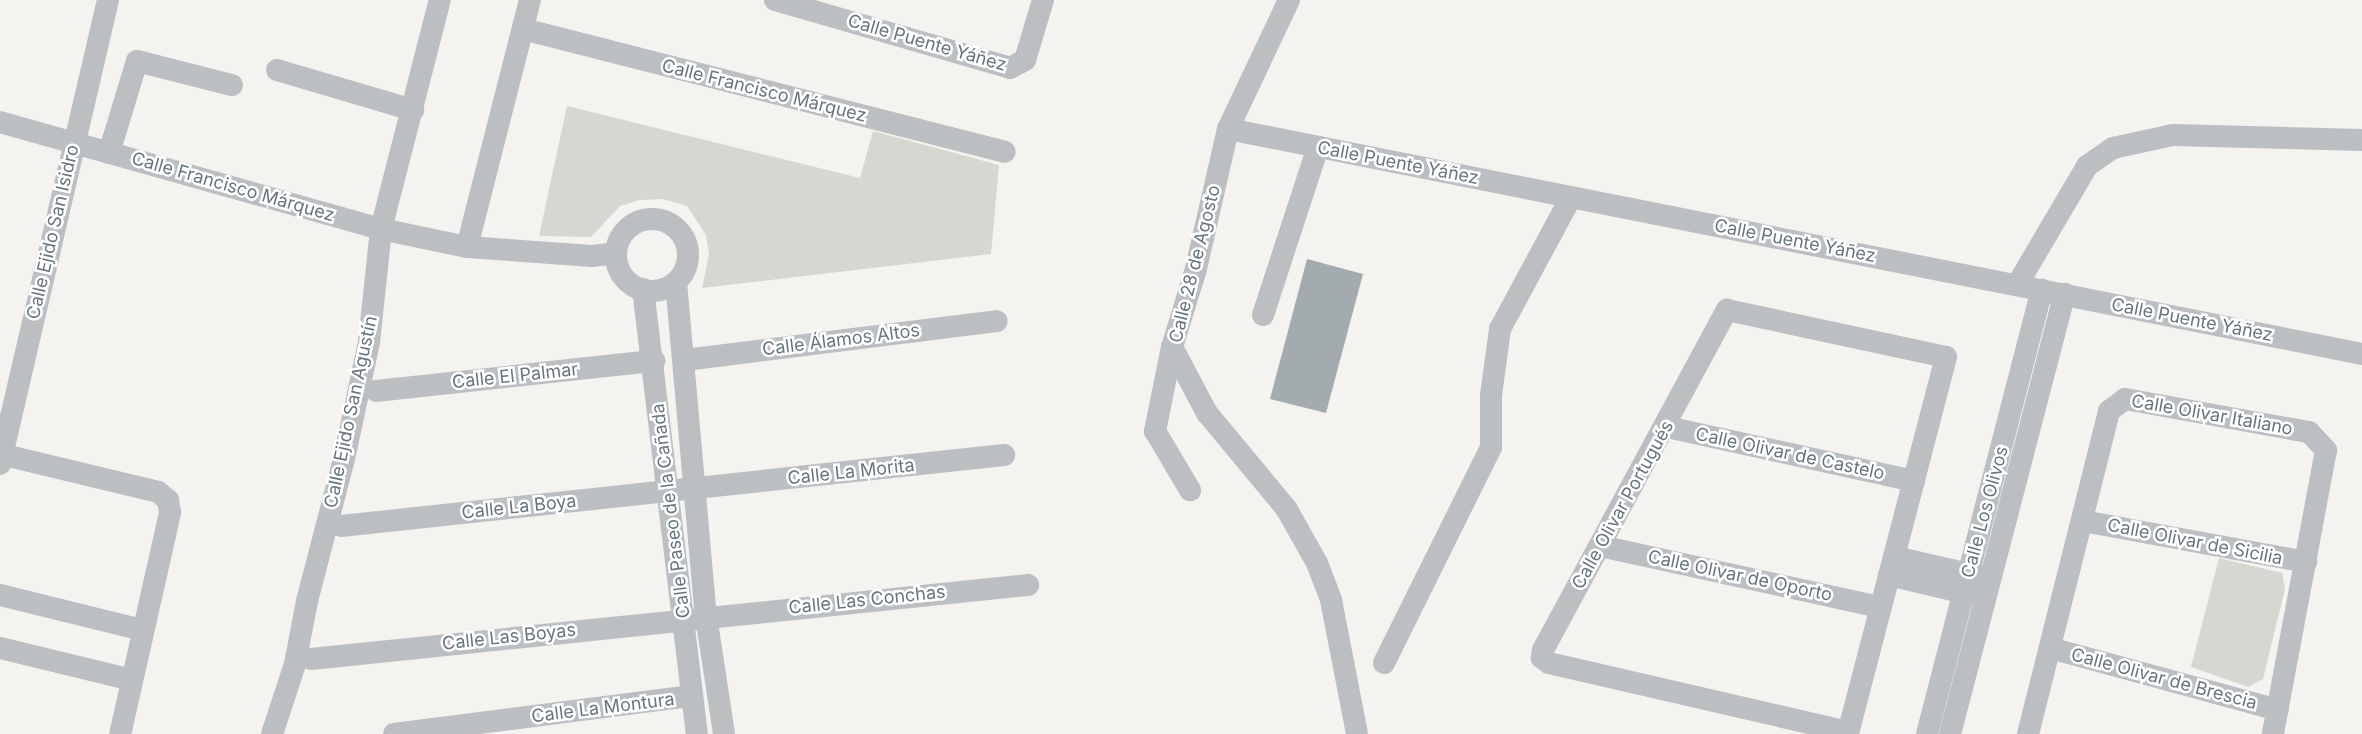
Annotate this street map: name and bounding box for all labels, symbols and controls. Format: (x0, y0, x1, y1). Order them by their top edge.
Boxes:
street label: Calle Puente Yáñez (845, 10, 1009, 76)
street label: Calle Francisco Márquez (659, 55, 869, 127)
street label: Calle Puente Yáñez (1315, 137, 1481, 189)
street label: Calle Ejido San Isidro (22, 143, 84, 321)
street label: Calle Francisco Márquez (129, 148, 337, 226)
street label: Calle 28 de Agosto (1165, 183, 1225, 345)
street label: Calle Puente Yáñez (1712, 215, 1878, 267)
street label: Calle Puente Yáñez (2109, 294, 2275, 346)
street label: Calle Ejido San Agustín (320, 314, 382, 510)
street label: Calle Álamos Altos (761, 320, 921, 360)
street label: Calle El Palmar (451, 359, 579, 393)
street label: Calle Olivar Italiano (2130, 390, 2294, 440)
street label: Calle Paseo de la Cañada (647, 402, 695, 620)
street label: Calle Olivar Portugués (1568, 417, 1678, 593)
street label: Calle Olivar de Castelo (1694, 423, 1886, 485)
street label: Calle Los Olivos (1957, 444, 2013, 580)
street label: Calle La Morita (787, 455, 915, 489)
street label: Calle La Boya (461, 490, 577, 524)
street label: Calle Olivar de Sicilia (2106, 514, 2284, 570)
street label: Calle Olivar de Oporto (1646, 546, 1834, 606)
street label: Calle Las Conchas (788, 581, 946, 619)
street label: Calle Las Boyas (441, 619, 577, 655)
street label: Calle Olivar de Brescia (2069, 644, 2259, 714)
street label: Calle La Montura (530, 689, 676, 727)

